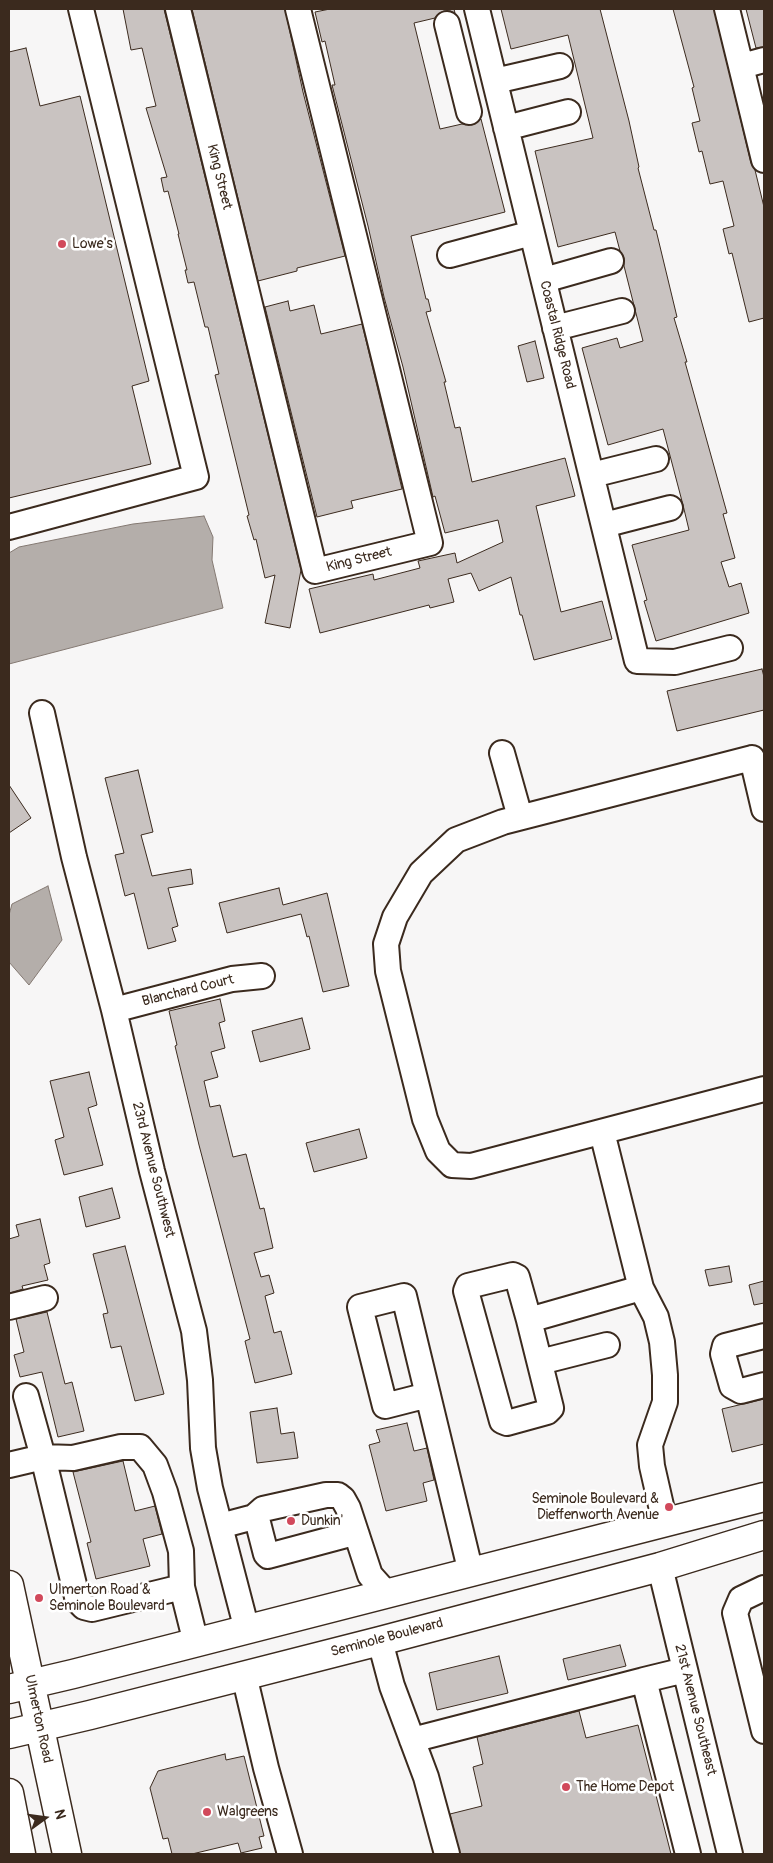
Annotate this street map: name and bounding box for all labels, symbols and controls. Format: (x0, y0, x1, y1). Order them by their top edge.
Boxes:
street label: King Street (203, 143, 235, 211)
place label: Lowe's (72, 236, 113, 252)
marker: Lowe's (56, 238, 68, 250)
street label: Coastal Ridge Road (535, 279, 579, 391)
street label: King Street (325, 544, 393, 576)
street label: Blanchard Court (140, 971, 236, 1011)
street label: 23rd Avenue Southwest (128, 1100, 178, 1240)
place label: Seminole Boulevard & Dieffenworth Avenue (531, 1491, 659, 1524)
marker: Seminole Boulevard & Dieffenworth Avenue (663, 1501, 675, 1513)
place label: Dunkin' (301, 1513, 343, 1529)
marker: Dunkin' (285, 1515, 297, 1527)
place label: Ulmerton Road & Seminole Boulevard (49, 1582, 165, 1614)
marker: Ulmerton Road & Seminole Boulevard (33, 1592, 45, 1604)
street label: Seminole Boulevard (329, 1615, 445, 1661)
street label: 21st Avenue Southeast (671, 1643, 719, 1777)
street label: Ulmerton Road (20, 1673, 56, 1765)
place label: The Home Depot (576, 1779, 674, 1795)
marker: The Home Depot (560, 1781, 572, 1793)
north arrow (20, 1793, 70, 1843)
place label: Walgreens (217, 1804, 278, 1820)
marker: Walgreens (201, 1806, 213, 1818)
text: N (51, 1808, 69, 1821)

